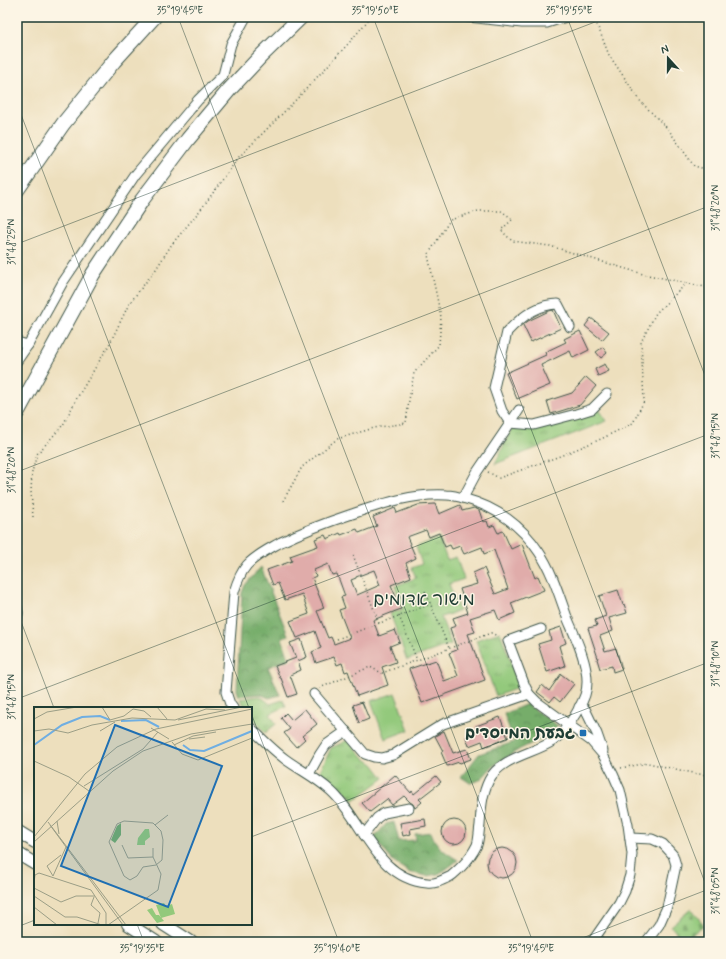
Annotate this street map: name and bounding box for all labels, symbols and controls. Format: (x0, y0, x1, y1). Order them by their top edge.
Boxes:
text: 35°19'45"E (157, 4, 203, 18)
text: 35°19'50"E (352, 4, 399, 18)
text: 35°19'55"E (546, 4, 592, 18)
north arrow (648, 38, 688, 78)
text: N (659, 42, 671, 57)
text: 31°48'20"N (709, 184, 723, 231)
text: 31°48'25"N (5, 219, 19, 265)
text: 31°48'15"N (709, 413, 723, 459)
text: 31°48'20"N (5, 446, 19, 493)
district label: מישור אדומים (373, 588, 475, 612)
text: 31°48'10"N (709, 641, 723, 687)
text: 31°48'15"N (5, 674, 19, 720)
inset map (34, 707, 252, 925)
place label: גבעת המייסדים (465, 723, 575, 744)
marker: גבעת המייסדים (578, 728, 588, 738)
text: 31°48'05"N (709, 867, 723, 914)
text: 35°19'35"E (119, 942, 165, 956)
text: 35°19'40"E (314, 942, 361, 956)
text: 35°19'45"E (508, 942, 554, 956)

